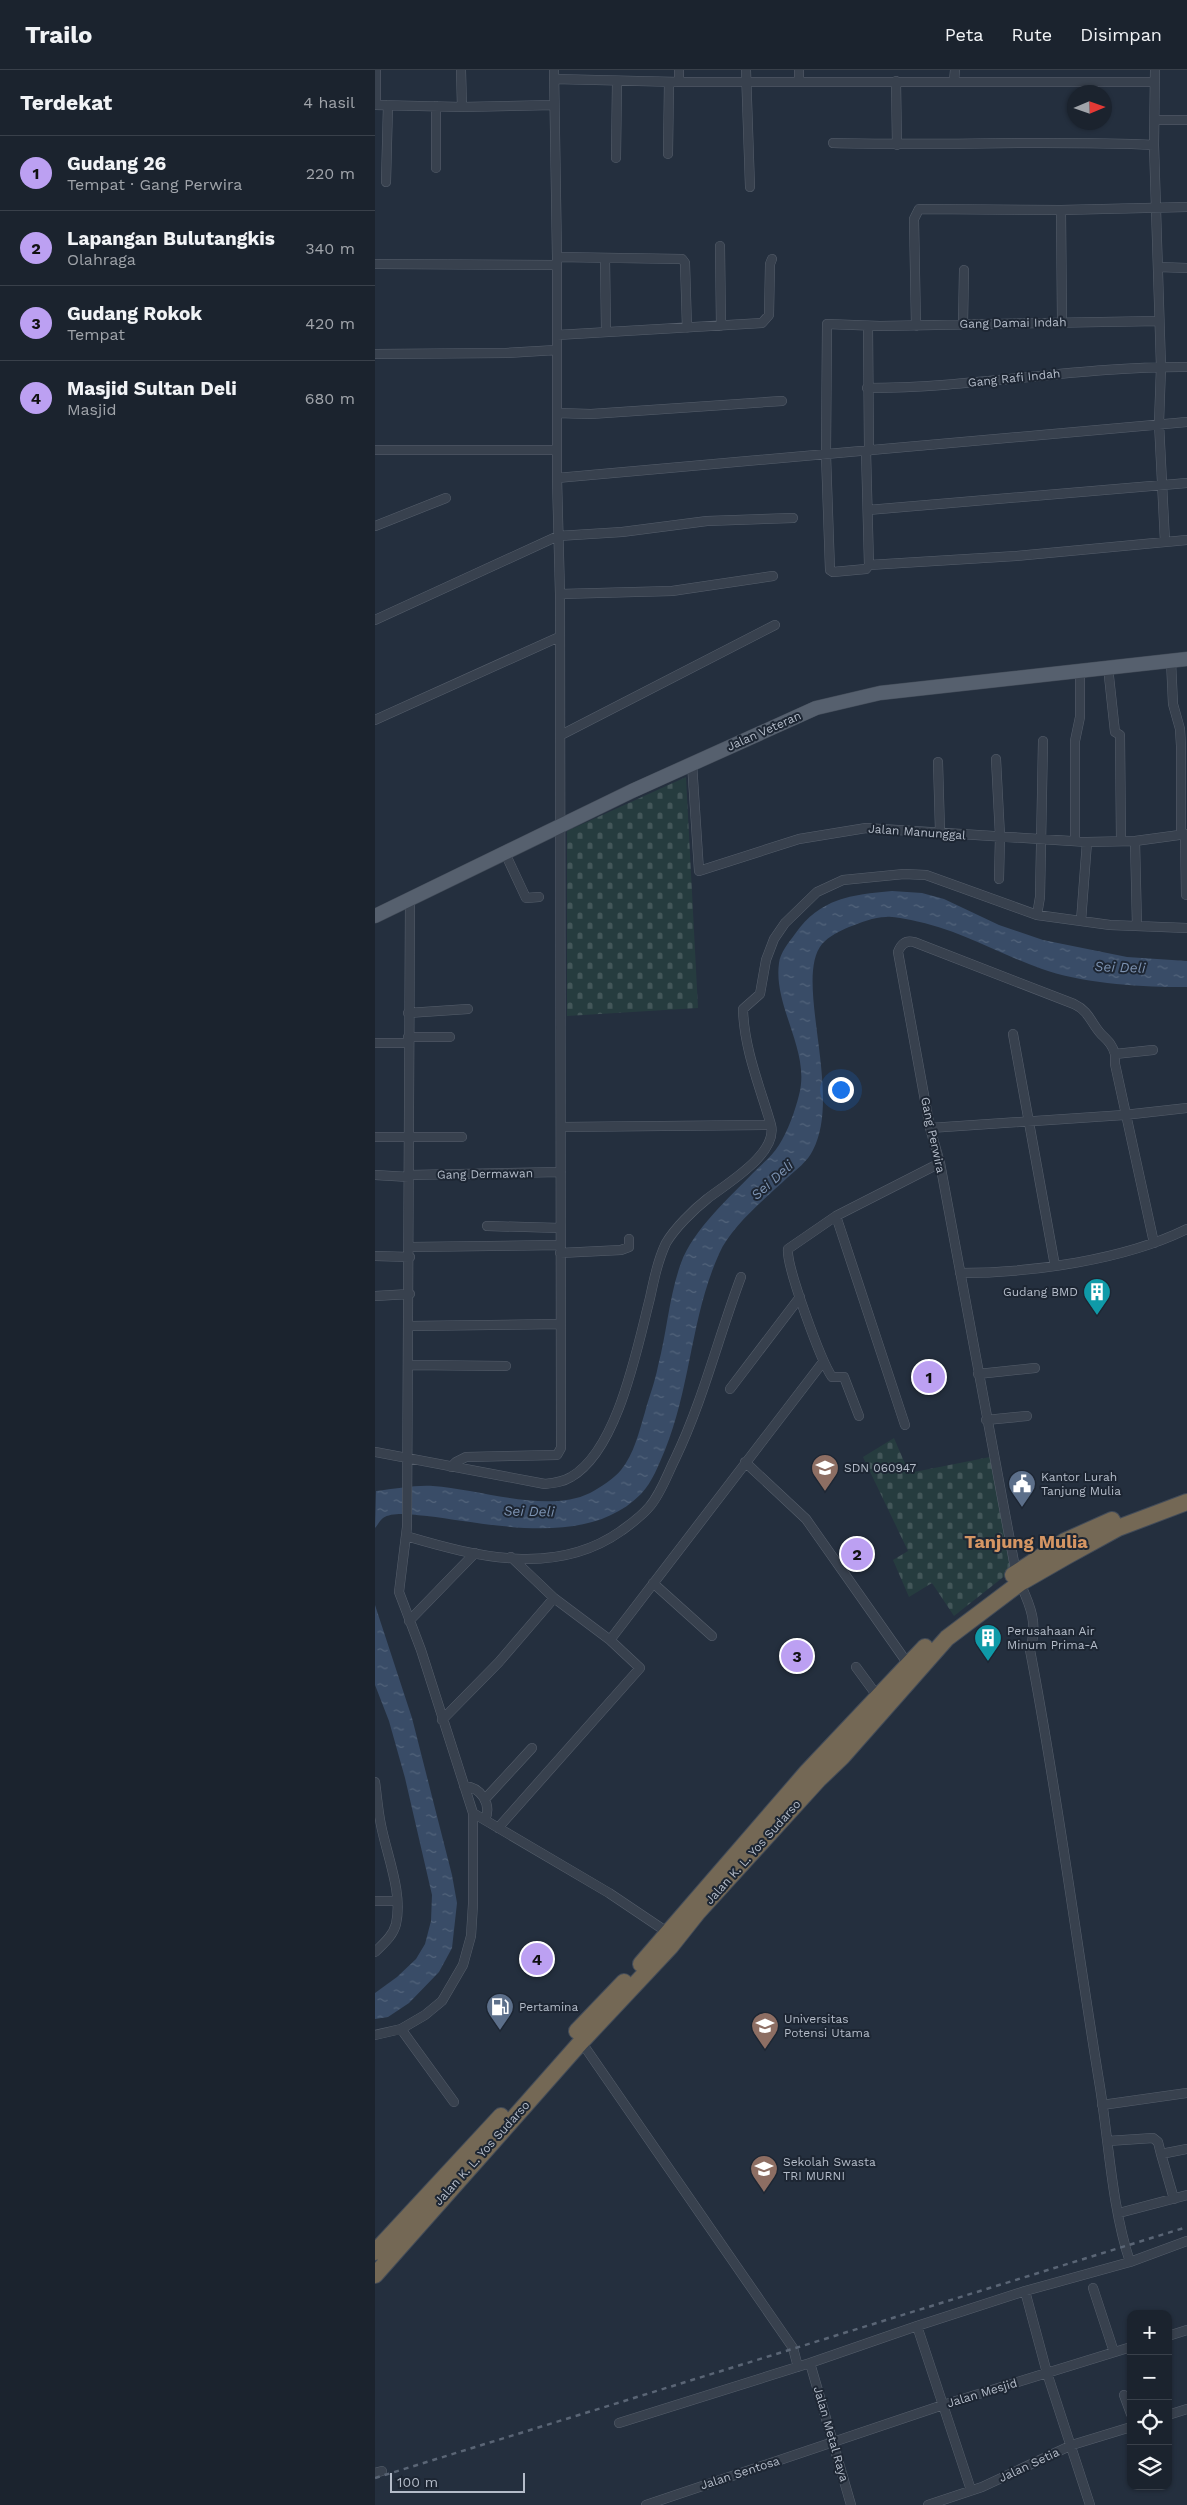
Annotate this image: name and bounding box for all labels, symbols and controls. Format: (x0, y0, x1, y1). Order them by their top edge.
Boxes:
text: Trailo (25, 21, 92, 49)
text: Peta (945, 24, 983, 45)
text: Rute (1011, 24, 1052, 45)
text: Disimpan (1080, 24, 1162, 45)
north arrow (1067, 85, 1112, 130)
text: Terdekat (20, 90, 112, 115)
text: 4 hasil (303, 93, 355, 112)
text: Gudang 26 (67, 152, 166, 175)
text: 1 (33, 164, 39, 183)
text: 220 m (306, 164, 355, 183)
text: Tempat · Gang Perwira (67, 175, 242, 194)
text: Lapangan Bulutangkis (67, 227, 275, 250)
text: 2 (31, 239, 41, 258)
text: 340 m (305, 239, 355, 258)
text: Olahraga (67, 250, 136, 269)
text: Gudang Rokok (67, 302, 202, 325)
text: 3 (31, 314, 41, 333)
text: 420 m (305, 314, 355, 333)
street label: Gang Damai Indah (959, 315, 1067, 331)
text: Tempat (67, 325, 125, 344)
street label: Gang Rafi Indah (967, 366, 1061, 390)
text: Masjid Sultan Deli (67, 377, 237, 400)
text: 4 (31, 389, 41, 408)
text: 680 m (305, 389, 355, 408)
text: Masjid (67, 400, 117, 419)
street label: Jalan Veteran (725, 708, 803, 754)
street label: Jalan Manunggal (868, 822, 967, 842)
water label: Sei Deli (1094, 958, 1146, 976)
your location (828, 1077, 854, 1103)
street label: Gang Perwira (918, 1096, 948, 1174)
water label: Sei Deli (748, 1157, 797, 1203)
street label: Gang Dermawan (437, 1166, 533, 1182)
building icon: Gudang BMD (1082, 1277, 1112, 1316)
place label: Gudang BMD (1003, 1285, 1078, 1299)
pin: 1 (913, 1358, 945, 1396)
school or university icon: SDN 060947 (810, 1453, 840, 1492)
place label: SDN 060947 (844, 1461, 917, 1475)
public building icon: Kantor Lurah Tanjung Mulia (1007, 1469, 1037, 1508)
place label: Kantor Lurah Tanjung Mulia (1041, 1470, 1121, 1498)
water label: Sei Deli (503, 1503, 555, 1519)
district label: Tanjung Mulia (964, 1531, 1088, 1552)
pin: 2 (841, 1535, 873, 1573)
building icon: Perusahaan Air Minum Prima-A (973, 1623, 1003, 1662)
place label: Perusahaan Air Minum Prima-A (1007, 1624, 1098, 1652)
pin: 3 (781, 1637, 813, 1675)
street label: Jalan K. L. Yos Sudarso (702, 1797, 804, 1907)
pin: 4 (521, 1940, 553, 1978)
fuel station icon: Pertamina (485, 1992, 515, 2031)
place label: Pertamina (519, 2000, 579, 2014)
school or university icon: Universitas Potensi Utama (750, 2011, 780, 2050)
place label: Universitas Potensi Utama (784, 2012, 870, 2040)
street label: Jalan K. L. Yos Sudarso (431, 2098, 533, 2208)
school or university icon: Sekolah Swasta TRI MURNI (749, 2154, 779, 2193)
place label: Sekolah Swasta TRI MURNI (783, 2155, 876, 2183)
map controls (1127, 2310, 1172, 2490)
button: + (1127, 2310, 1172, 2355)
button: − (1127, 2355, 1172, 2400)
street label: Jalan Mesjid (945, 2376, 1019, 2410)
street label: Jalan Metal Raya (811, 2385, 851, 2484)
button: locate (1127, 2400, 1172, 2445)
street label: Jalan Setia (997, 2445, 1062, 2485)
button: layers (1127, 2445, 1172, 2490)
street label: Jalan Sentosa (699, 2454, 782, 2492)
scale bar (390, 2470, 525, 2493)
text: 100 m (397, 2474, 438, 2490)

